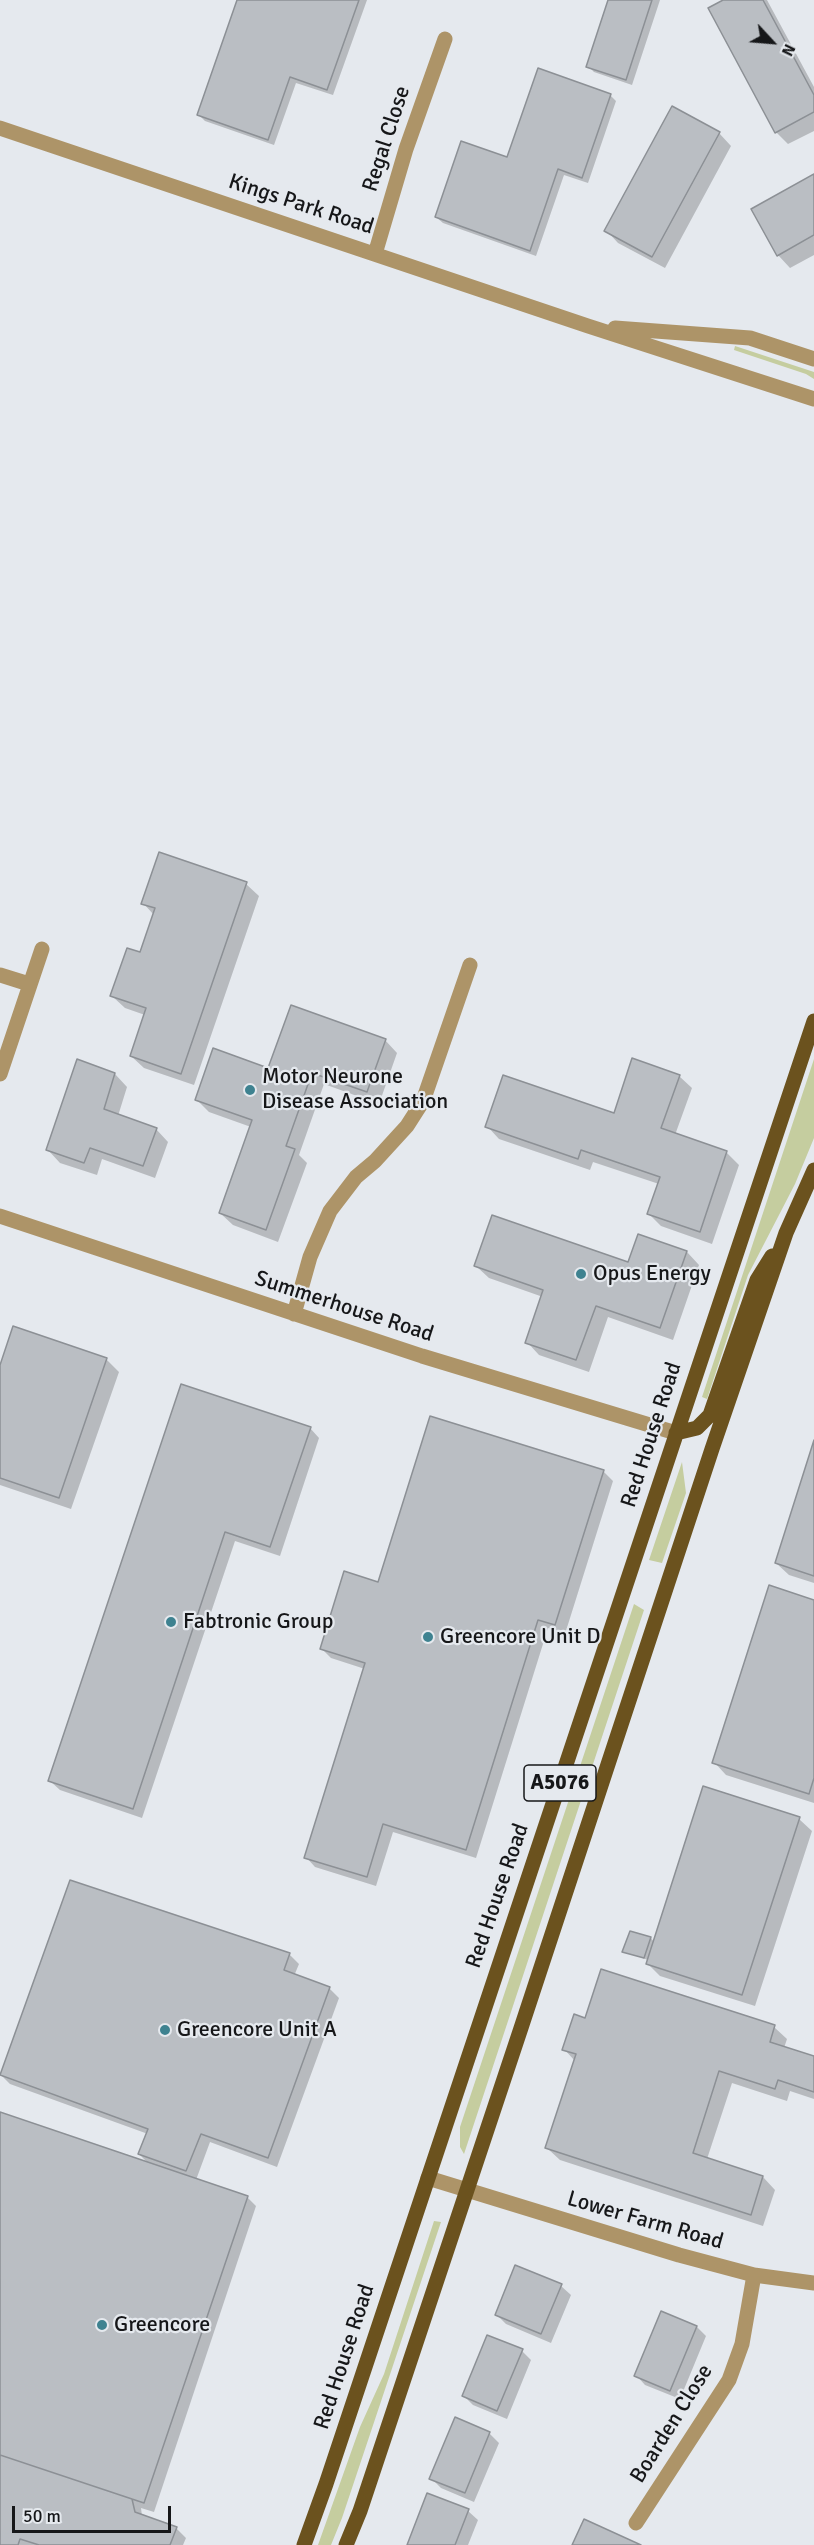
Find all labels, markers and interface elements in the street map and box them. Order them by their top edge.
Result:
north arrow [742,12,802,72]
text: N [777,40,800,59]
street label: Regal Close [358,83,416,195]
street label: Kings Park Road [225,169,377,241]
place label: Motor Neurone Disease Association [262,1064,448,1116]
marker: Motor Neurone Disease Association [243,1083,257,1097]
place label: Opus Energy [593,1261,711,1287]
street label: Summerhouse Road [251,1266,437,1348]
marker: Opus Energy [574,1267,588,1281]
street label: Red House Road [616,1359,688,1511]
place label: Fabtronic Group [183,1609,333,1635]
marker: Fabtronic Group [164,1615,178,1629]
place label: Greencore Unit D [440,1624,600,1650]
marker: Greencore Unit D [421,1630,435,1644]
road number: A5076 [524,1765,596,1801]
street label: Red House Road [461,1820,535,1972]
place label: Greencore Unit A [177,2017,337,2043]
marker: Greencore Unit A [158,2023,172,2037]
street label: Lower Farm Road [564,2186,726,2256]
street label: Red House Road [309,2281,381,2433]
place label: Greencore [114,2312,210,2338]
marker: Greencore [95,2318,109,2332]
street label: Boarden Close [625,2360,719,2488]
scale bar [15,2494,174,2532]
text: 50 m [23,2505,61,2527]

